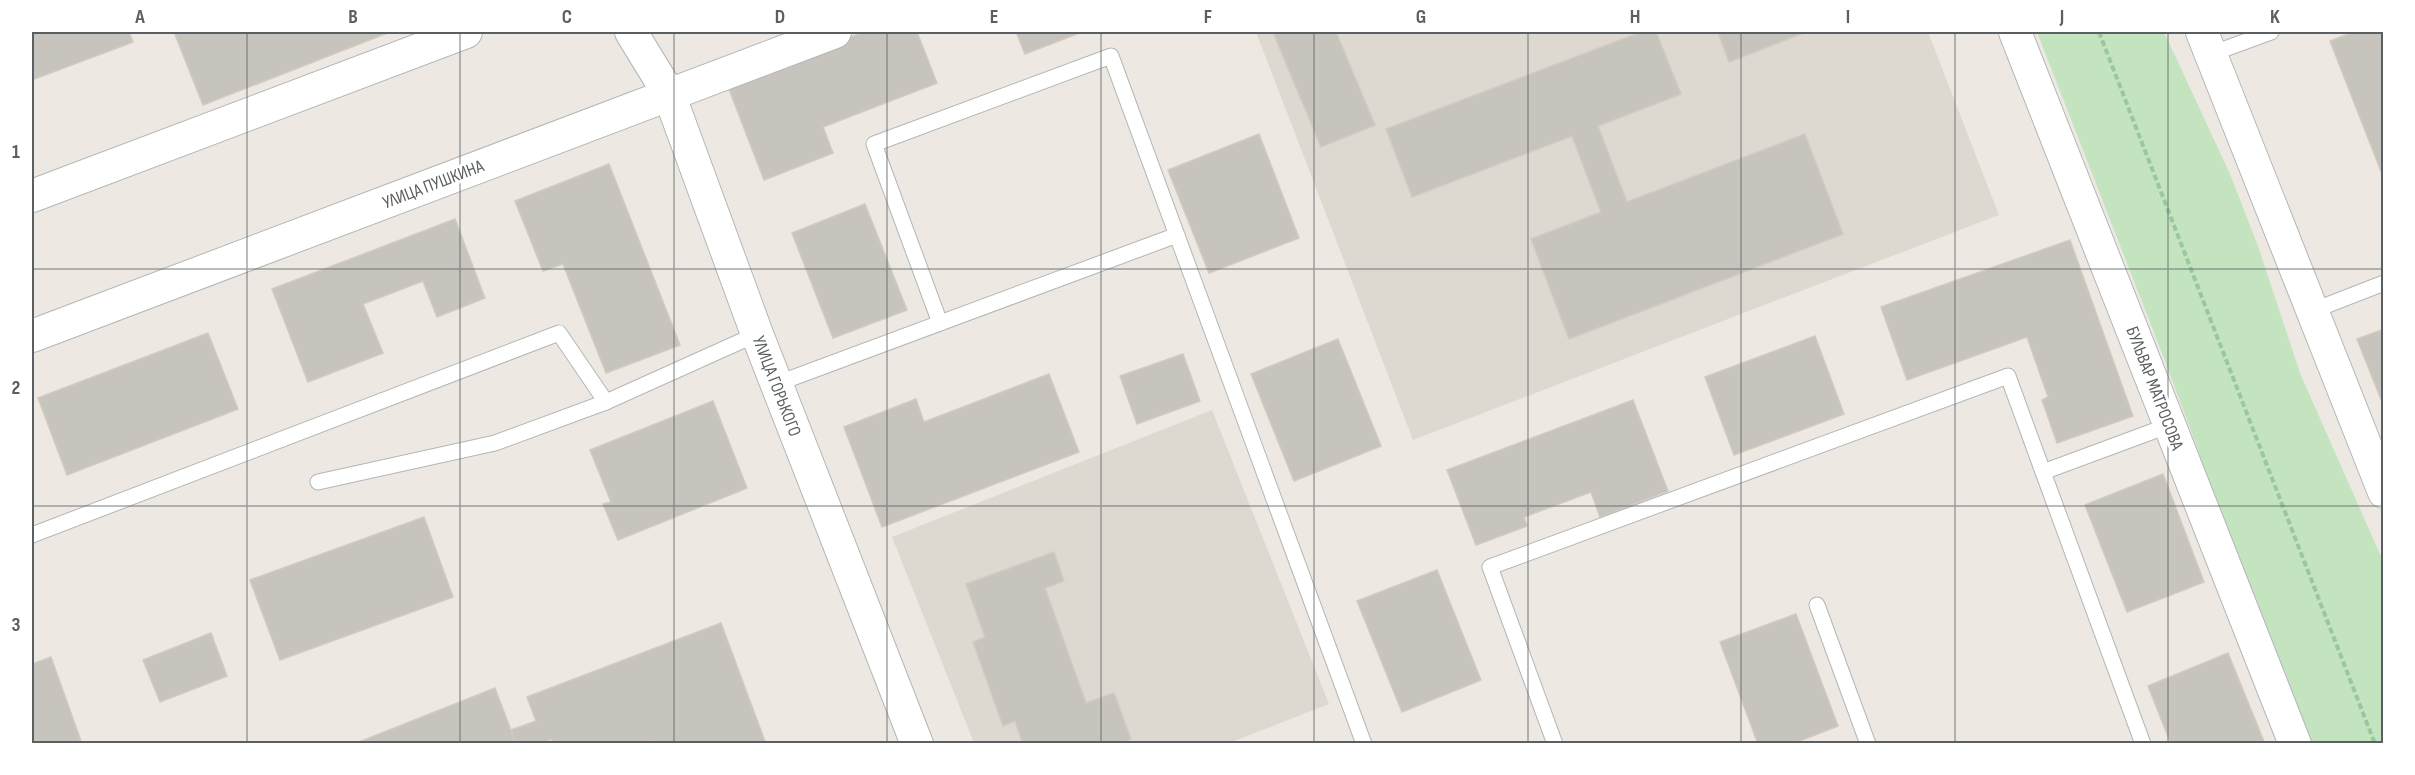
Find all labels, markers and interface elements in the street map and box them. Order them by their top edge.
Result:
text: A [134,5,145,29]
text: B [348,5,358,29]
text: C [562,5,572,29]
text: D [775,5,785,29]
text: E [990,5,998,29]
text: F [1204,5,1212,29]
text: G [1416,5,1426,29]
text: H [1630,5,1640,29]
text: I [1846,5,1850,29]
text: J [2059,5,2064,29]
text: K [2270,5,2280,29]
text: 1 [12,140,20,164]
street label: УЛИЦА ПУШКИНА [380,155,487,213]
street label: БУЛЬВАР МАТРОСОВА [2121,323,2188,453]
street label: УЛИЦА ГОРЬКОГО [748,333,805,439]
text: 2 [12,376,20,400]
text: 3 [12,613,21,637]

